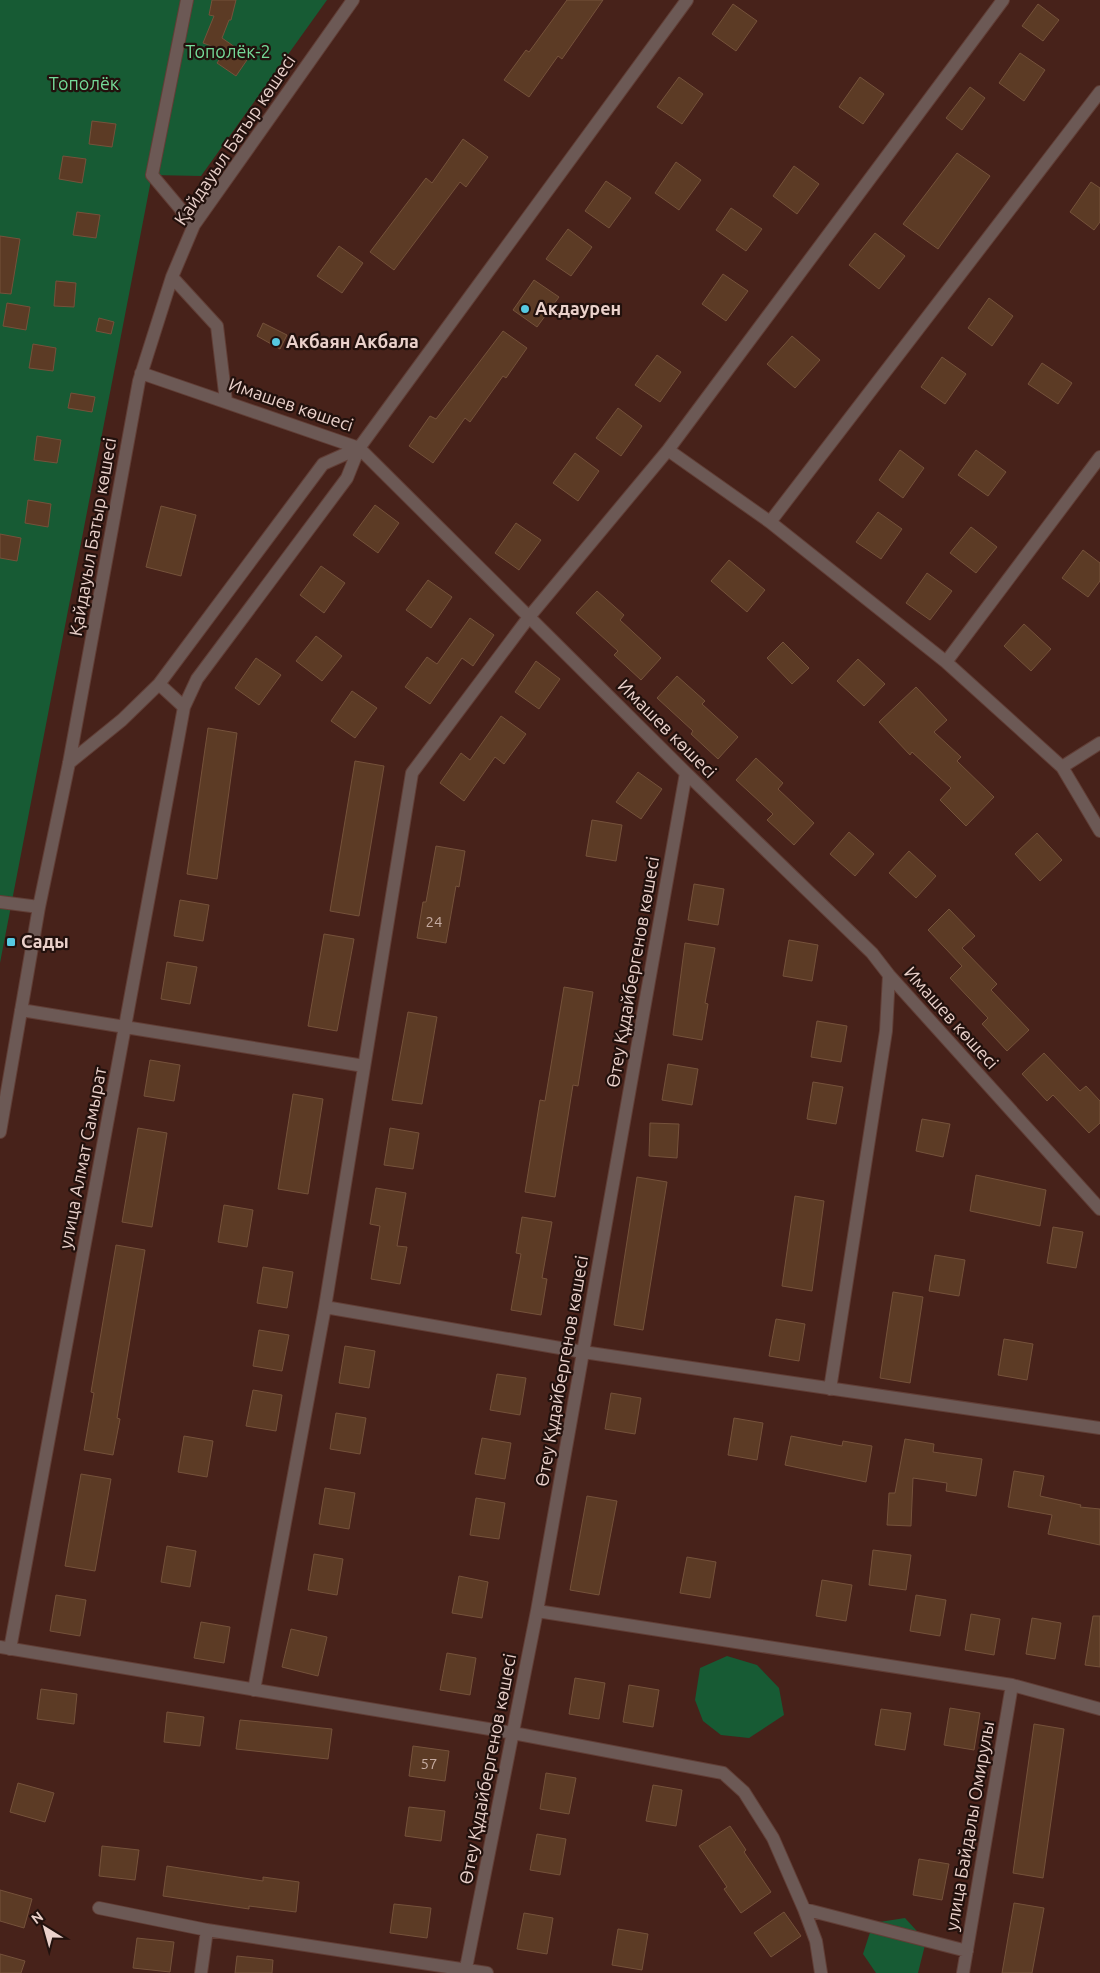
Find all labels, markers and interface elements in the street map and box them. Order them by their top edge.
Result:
park label: Тополёк-2 [185,41,271,61]
street label: Қайдауыл Батыр көшесі [170,51,299,228]
park label: Тополёк [49,73,119,93]
place label: Акдаурен [535,298,621,318]
marker: Акдаурен [519,303,531,315]
place label: Акбаян Акбала [286,331,419,351]
marker: Акбаян Акбала [270,336,282,348]
street label: Имашев көшесі [226,373,356,435]
street label: Қайдауыл Батыр көшесі [65,436,119,638]
street label: Имашев көшесі [614,675,721,782]
street label: Өтеу Құдайбергенов көшесі [602,855,662,1089]
house number: 24 [426,913,442,930]
place label: Сады [21,931,69,951]
marker: Сады [5,936,17,948]
street label: Имашев көшесі [901,962,1003,1073]
street label: улица Алмат Самырат [55,1065,109,1251]
street label: Өтеу Құдайбергенов көшесі [531,1254,591,1488]
street label: Өтеу Құдайбергенов көшесі [455,1652,519,1886]
street label: улица Байдалы Омирулы [941,1719,997,1932]
house number: 57 [421,1755,437,1772]
north arrow [20,1903,70,1953]
text: N [28,1908,46,1927]

